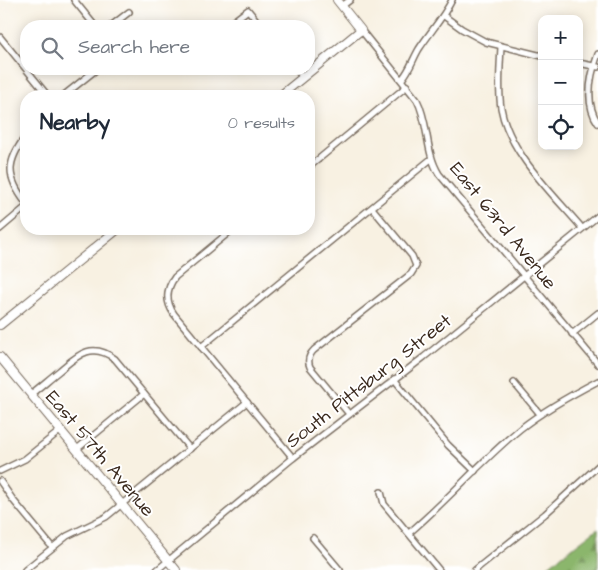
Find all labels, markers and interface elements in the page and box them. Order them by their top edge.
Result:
map controls [538,15,583,150]
button: + [538,15,583,60]
search box [20,20,315,75]
icon: search [38,34,66,62]
text: Search here [78,34,190,61]
button: − [538,60,583,105]
button: locate [538,105,583,150]
text: Nearby [40,108,110,137]
text: 0 results [228,112,295,134]
street label: East 63rd Avenue [443,156,563,295]
street label: South Pittsburg Street [280,308,458,455]
street label: East 57th Avenue [39,385,161,523]

